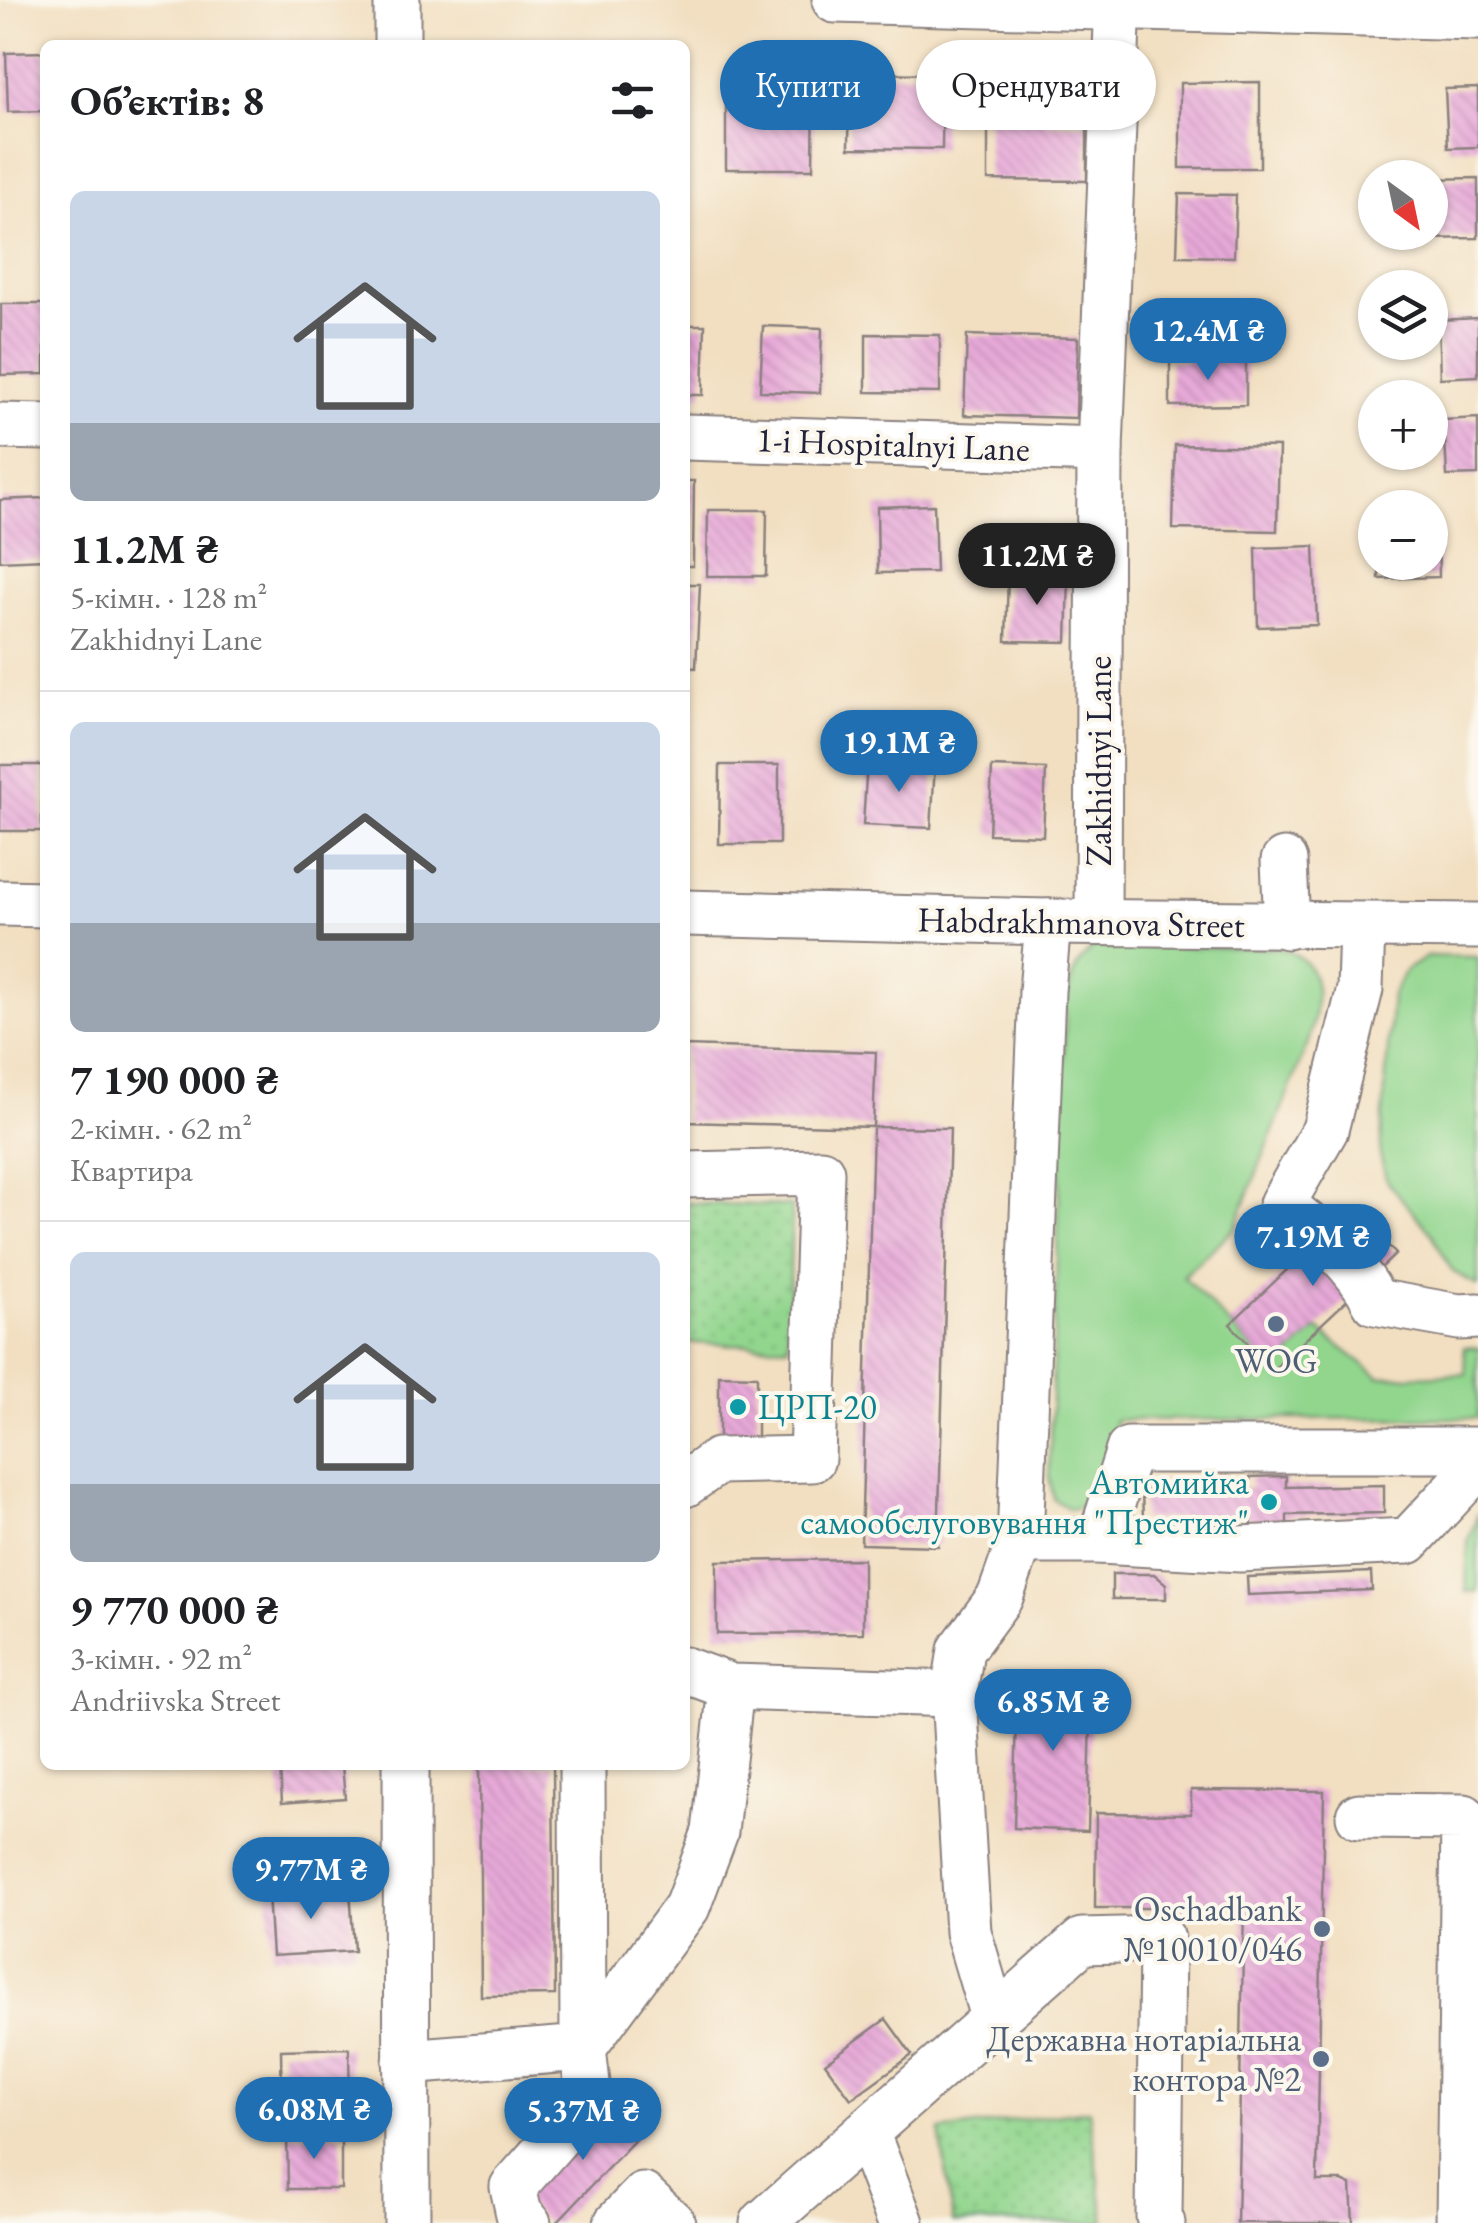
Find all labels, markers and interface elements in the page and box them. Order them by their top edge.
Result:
chip: Купити [720,40,896,130]
chip: Орендувати [916,40,1156,130]
text: Об’єктів: 8 [70,73,264,128]
icon: filters [605,73,660,128]
north arrow [1358,160,1448,250]
map controls [1358,160,1448,580]
icon: home [275,256,455,436]
button: layers [1358,270,1448,360]
pin: 12.4M ₴ [1116,298,1300,383]
text: 12.4M ₴ [1151,309,1265,351]
button: + [1358,380,1448,470]
street label: 1-i Hospitalnyi Lane [756,416,1031,471]
button: − [1358,490,1448,580]
text: 11.2M ₴ [70,521,219,576]
pin: 11.2M ₴ [945,523,1129,608]
text: 11.2M ₴ [980,534,1094,576]
text: 5-кімн. · 128 m² [70,576,267,618]
text: Zakhidnyi Lane [70,618,262,660]
street label: Zakhidnyi Lane [1076,656,1121,866]
pin: 19.1M ₴ [807,710,991,795]
text: 19.1M ₴ [842,721,956,763]
icon: home [275,787,455,967]
street label: Habdrakhmanova Street [917,896,1245,947]
text: 7 190 000 ₴ [70,1052,279,1107]
text: 2-кімн. · 62 m² [70,1107,252,1149]
text: Квартира [70,1149,193,1191]
pin: 7.19M ₴ [1221,1204,1405,1289]
text: 7.19M ₴ [1256,1215,1370,1257]
marker: WOG [1265,1313,1287,1335]
icon: home [275,1317,455,1497]
place label: WOG [1234,1338,1318,1383]
place label: ЦРП-20 [758,1384,877,1429]
marker: ЦРП-20 [727,1396,749,1418]
place label: Автомийка самообслуговування "Престиж" [800,1459,1249,1545]
marker: Автомийка самообслуговування "Престиж" [1258,1491,1280,1513]
text: 9 770 000 ₴ [70,1582,279,1637]
text: 3-кімн. · 92 m² [70,1637,252,1679]
pin: 6.85M ₴ [961,1669,1145,1754]
text: Andriivska Street [70,1679,280,1721]
text: 6.85M ₴ [996,1680,1110,1722]
pin: 9.77M ₴ [219,1837,403,1922]
text: 9.77M ₴ [254,1848,368,1890]
place label: Oschadbank №10010/046 [1123,1886,1303,1971]
marker: Oschadbank №10010/046 [1311,1918,1333,1940]
place label: Державна нотаріальна контора №2 [986,2016,1301,2102]
marker: Державна нотаріальна контора №2 [1310,2048,1332,2070]
pin: 6.08M ₴ [222,2077,406,2162]
pin: 5.37M ₴ [491,2078,675,2163]
text: 6.08M ₴ [257,2088,371,2130]
text: 5.37M ₴ [526,2089,640,2131]

